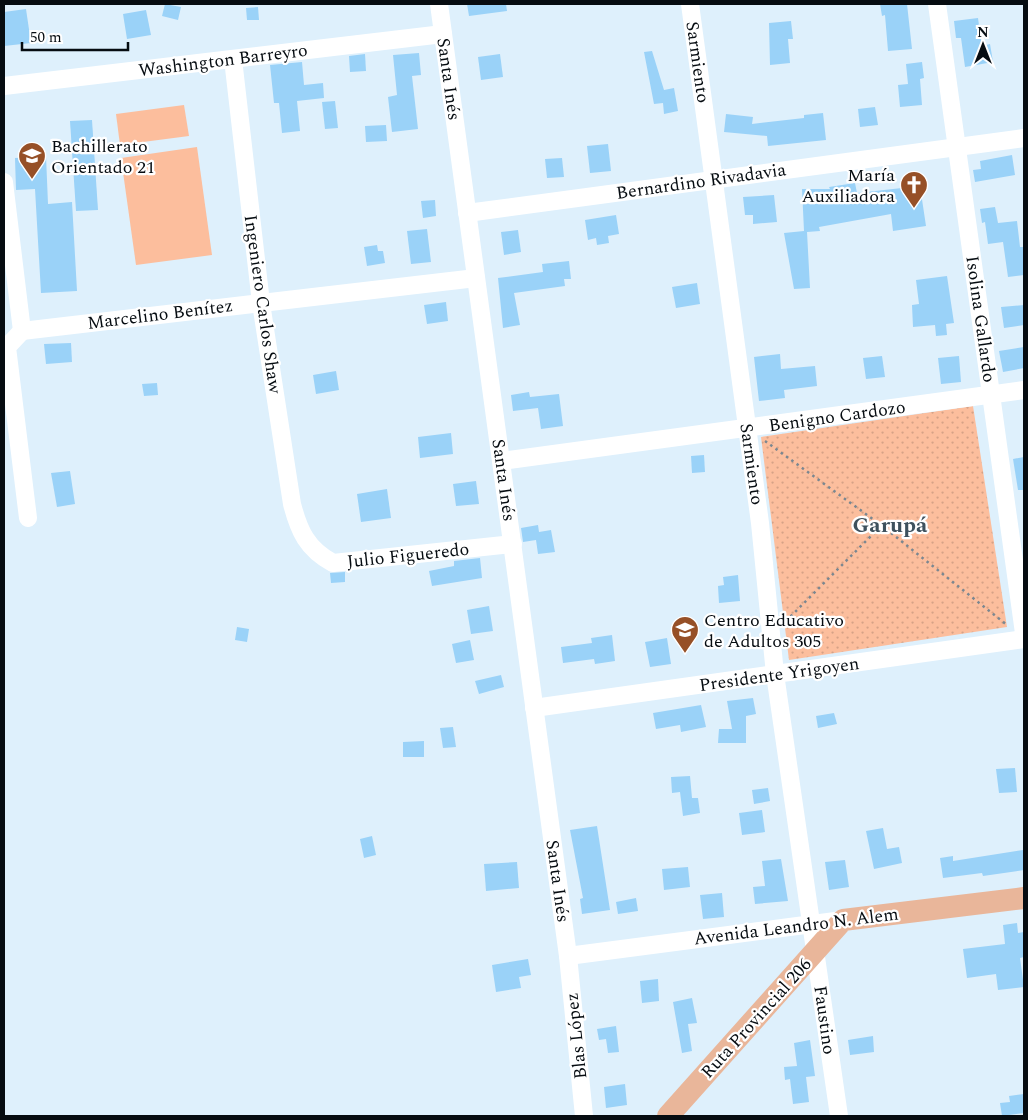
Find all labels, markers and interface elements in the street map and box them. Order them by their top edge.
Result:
scale bar [22,20,129,52]
street label: Sarmiento [678,20,717,105]
north arrow [958,20,1008,70]
text: N [977,22,989,43]
text: 50 m [30,26,62,49]
street label: Santa Inés [429,36,468,122]
street label: Washington Barreyro [137,37,309,84]
place label: Bachillerato Orientado 21 [51,133,155,181]
school or university icon: Bachillerato Orientado 21 [17,141,47,180]
street label: Bernardino Rivadavia [614,156,788,207]
place label: María Auxiliadora [802,162,895,210]
church icon: María Auxiliadora [899,170,929,209]
street label: Ingeniero Carlos Shaw [237,213,288,396]
street label: Isolina Gallardo [958,254,1003,384]
street label: Marcelino Benítez [86,292,235,337]
street label: Benigno Cardozo [767,394,907,439]
street label: Sarmiento [732,422,771,507]
street label: Santa Inés [484,437,523,523]
district label: Garupá [853,509,928,542]
street label: Julio Figueredo [346,536,471,575]
place label: Centro Educativo de Adultos 305 [704,607,844,655]
school or university icon: Centro Educativo de Adultos 305 [670,615,700,654]
street label: Presidente Yrigoyen [697,650,861,699]
street label: Santa Inés [538,838,577,924]
street label: Avenida Leandro N. Alem [692,901,900,952]
street label: Ruta Provincial 206 [695,952,818,1085]
street label: Faustino [806,984,843,1056]
street label: Blas López [559,991,594,1081]

